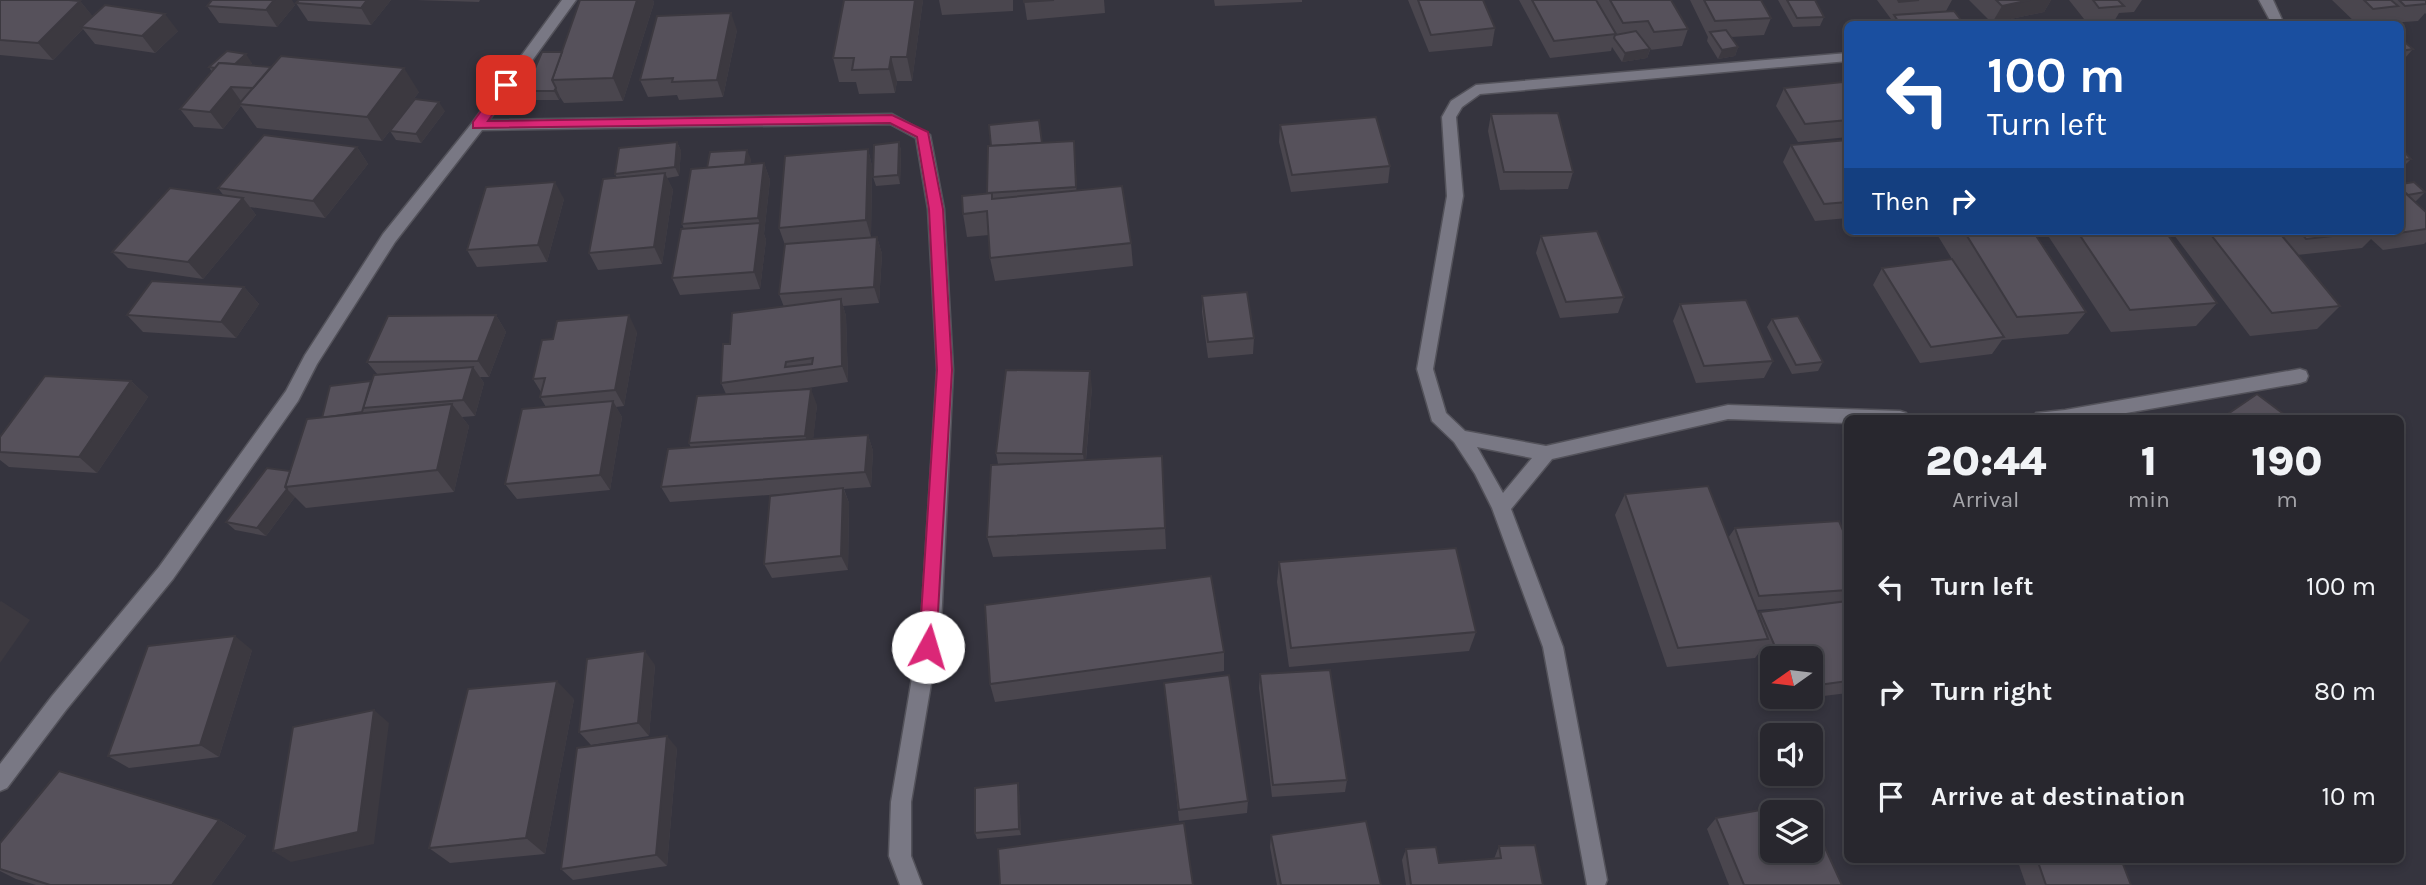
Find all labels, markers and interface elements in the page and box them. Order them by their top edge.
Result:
text: 100 m [1987,47,2125,104]
icon: left [1872,49,1963,140]
pin [476,55,536,115]
icon: arrive [487,66,525,104]
text: Turn left [1987,106,2107,143]
icon: right [1944,182,1982,220]
text: Then [1872,186,1930,217]
text: 20:44 [1925,436,2046,486]
text: 1 [2141,436,2157,486]
text: 190 [2251,436,2323,486]
text: Arrival [1952,486,2020,513]
text: min [2128,486,2170,513]
text: m [2276,486,2298,513]
icon: left [1872,568,1910,606]
text: Turn left [1931,571,2033,602]
text: 100 m [2306,571,2376,602]
position arrow [891,610,965,684]
north arrow [1760,646,1824,709]
map controls [1760,646,1823,863]
icon: right [1872,673,1910,711]
text: Turn right [1931,676,2052,707]
text: 80 m [2314,676,2376,707]
button: sound [1760,723,1823,786]
icon: arrive [1872,778,1910,816]
text: Arrive at destination [1931,781,2185,812]
text: 10 m [2321,781,2376,812]
button: layers [1760,800,1823,863]

